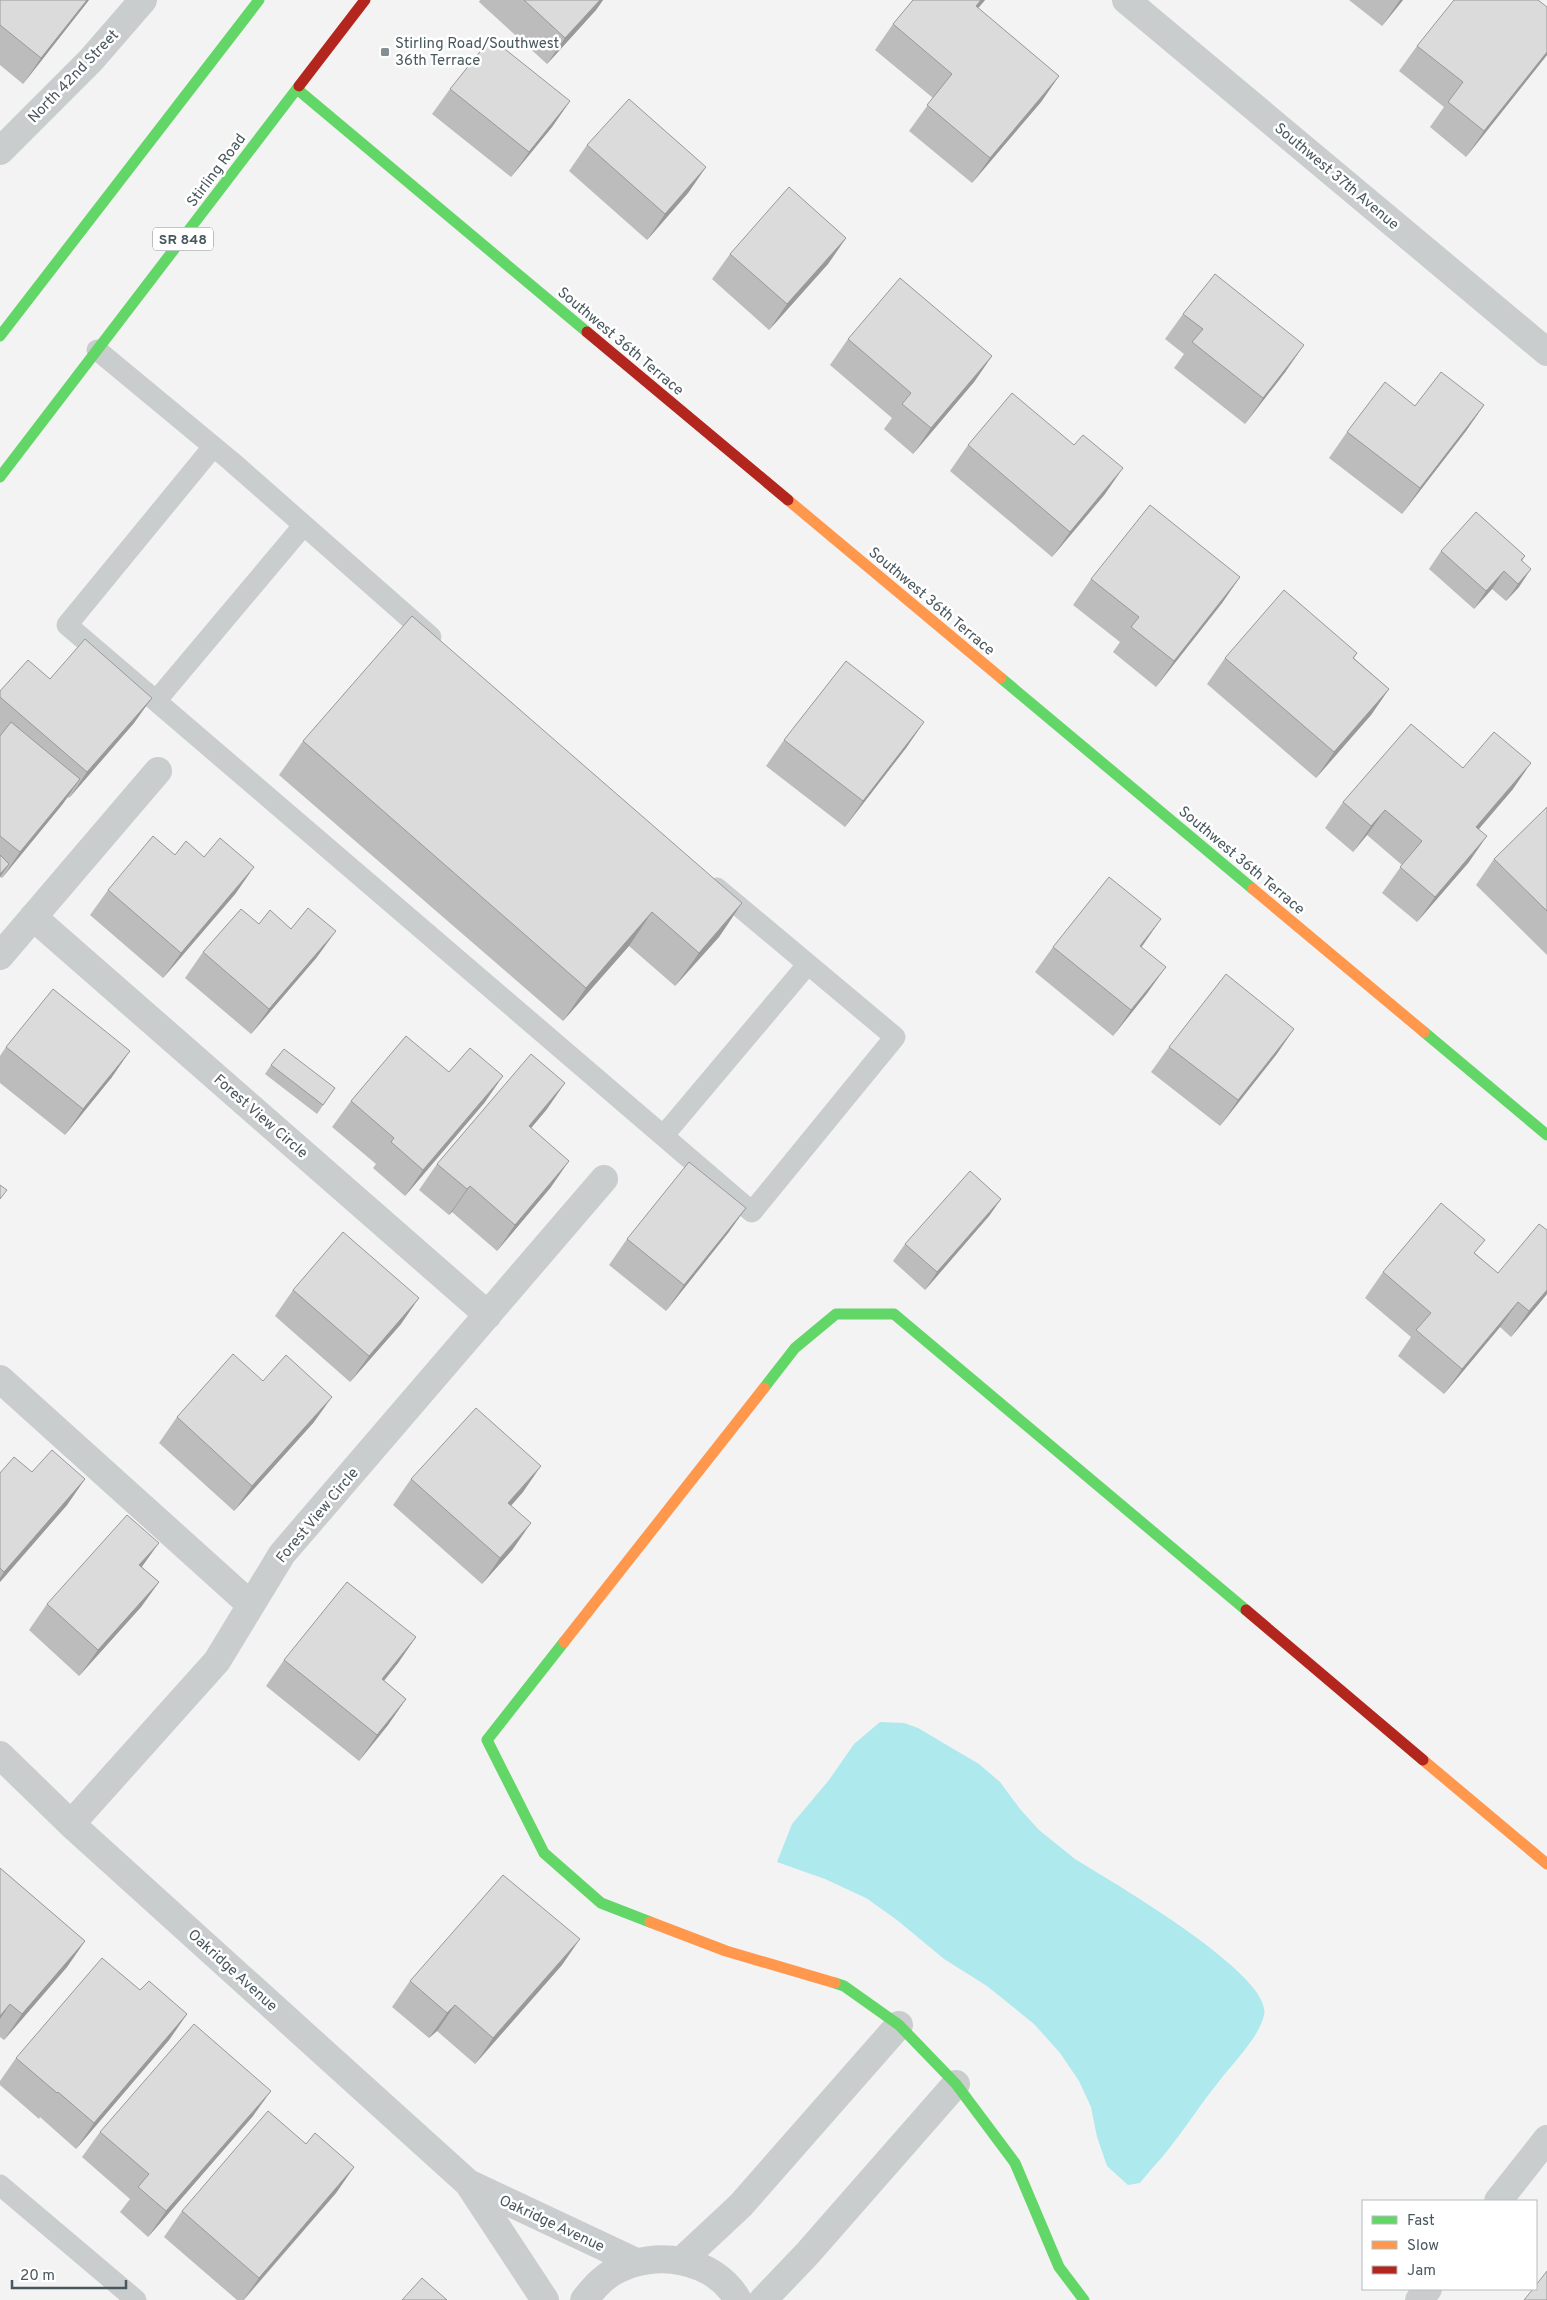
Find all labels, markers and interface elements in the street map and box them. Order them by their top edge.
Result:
street label: North 42nd Street [25,26,124,128]
place label: Stirling Road/Southwest 36th Terrace [395,35,559,71]
marker: Stirling Road/Southwest 36th Terrace [379,46,391,58]
street label: Southwest 37th Avenue [1270,119,1402,235]
street label: Stirling Road [183,130,251,211]
road number: SR 848 [153,228,213,250]
street label: Southwest 36th Terrace [553,284,687,401]
street label: Southwest 36th Terrace [864,544,998,661]
street label: Southwest 36th Terrace [1174,803,1308,920]
street label: Forest View Circle [209,1071,311,1163]
street label: Forest View Circle [273,1464,364,1568]
street label: Oakridge Avenue [183,1926,281,2016]
street label: Oakridge Avenue [496,2192,607,2257]
legend [1362,2200,1537,2290]
text: Fast [1407,2212,1435,2231]
text: Slow [1407,2237,1439,2256]
scale bar [12,2258,126,2290]
text: Jam [1407,2262,1436,2281]
text: 20 m [20,2267,55,2286]

